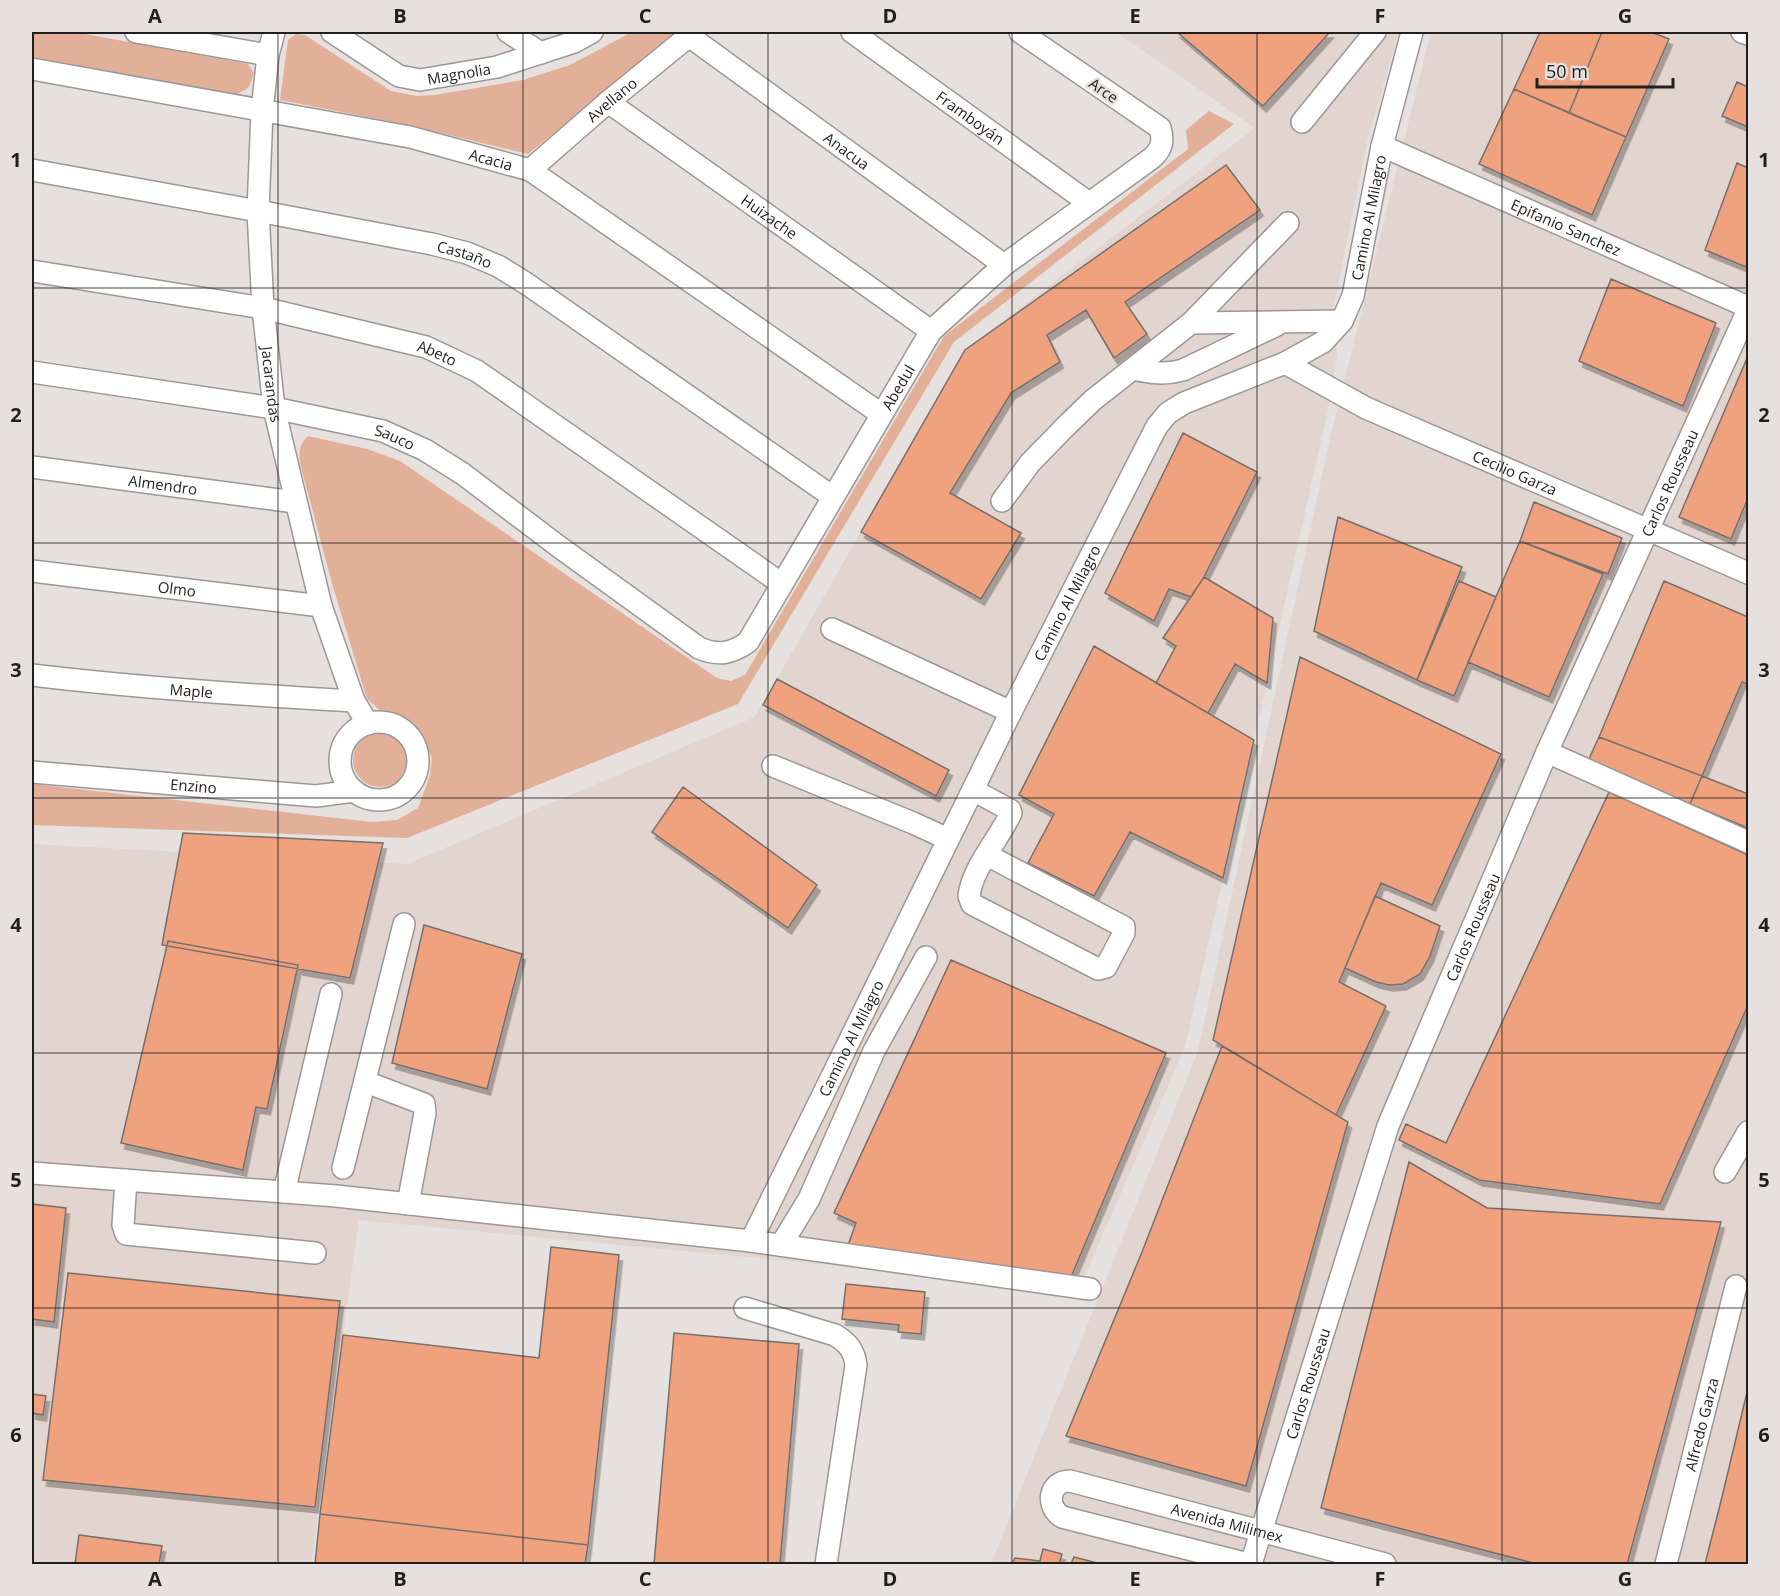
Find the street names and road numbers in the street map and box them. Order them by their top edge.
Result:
street label: Magnolia [426,58,492,89]
street label: Avellano [582,73,641,126]
street label: Arce [1085,73,1123,107]
street label: Framboyán [932,86,1008,149]
street label: Anacua [820,127,874,174]
street label: Acacia [467,144,515,175]
street label: Camino Al Milagro [1346,153,1390,282]
street label: Huizache [738,190,802,243]
street label: Epifanio Sanchez [1508,194,1624,260]
street label: Castaño [435,236,495,272]
street label: Abeto [416,335,460,370]
street label: Jacarandas [257,343,287,424]
street label: Abedul [877,361,919,414]
street label: Sauco [373,420,418,454]
street label: Carlos Rousseau [1636,426,1702,540]
street label: Cecilio Garza [1470,445,1560,499]
street label: Almendro [127,470,198,499]
street label: Camino Al Milagro [1029,541,1105,664]
street label: Olmo [157,576,197,601]
street label: Maple [169,679,214,702]
street label: Enzino [169,774,217,798]
street label: Carlos Rousseau [1441,870,1504,984]
street label: Camino Al Milagro [814,977,888,1100]
street label: Carlos Rousseau [1281,1325,1334,1442]
street label: Alfredo Garza [1680,1375,1723,1473]
street label: Avenida Milimex [1169,1498,1285,1547]

